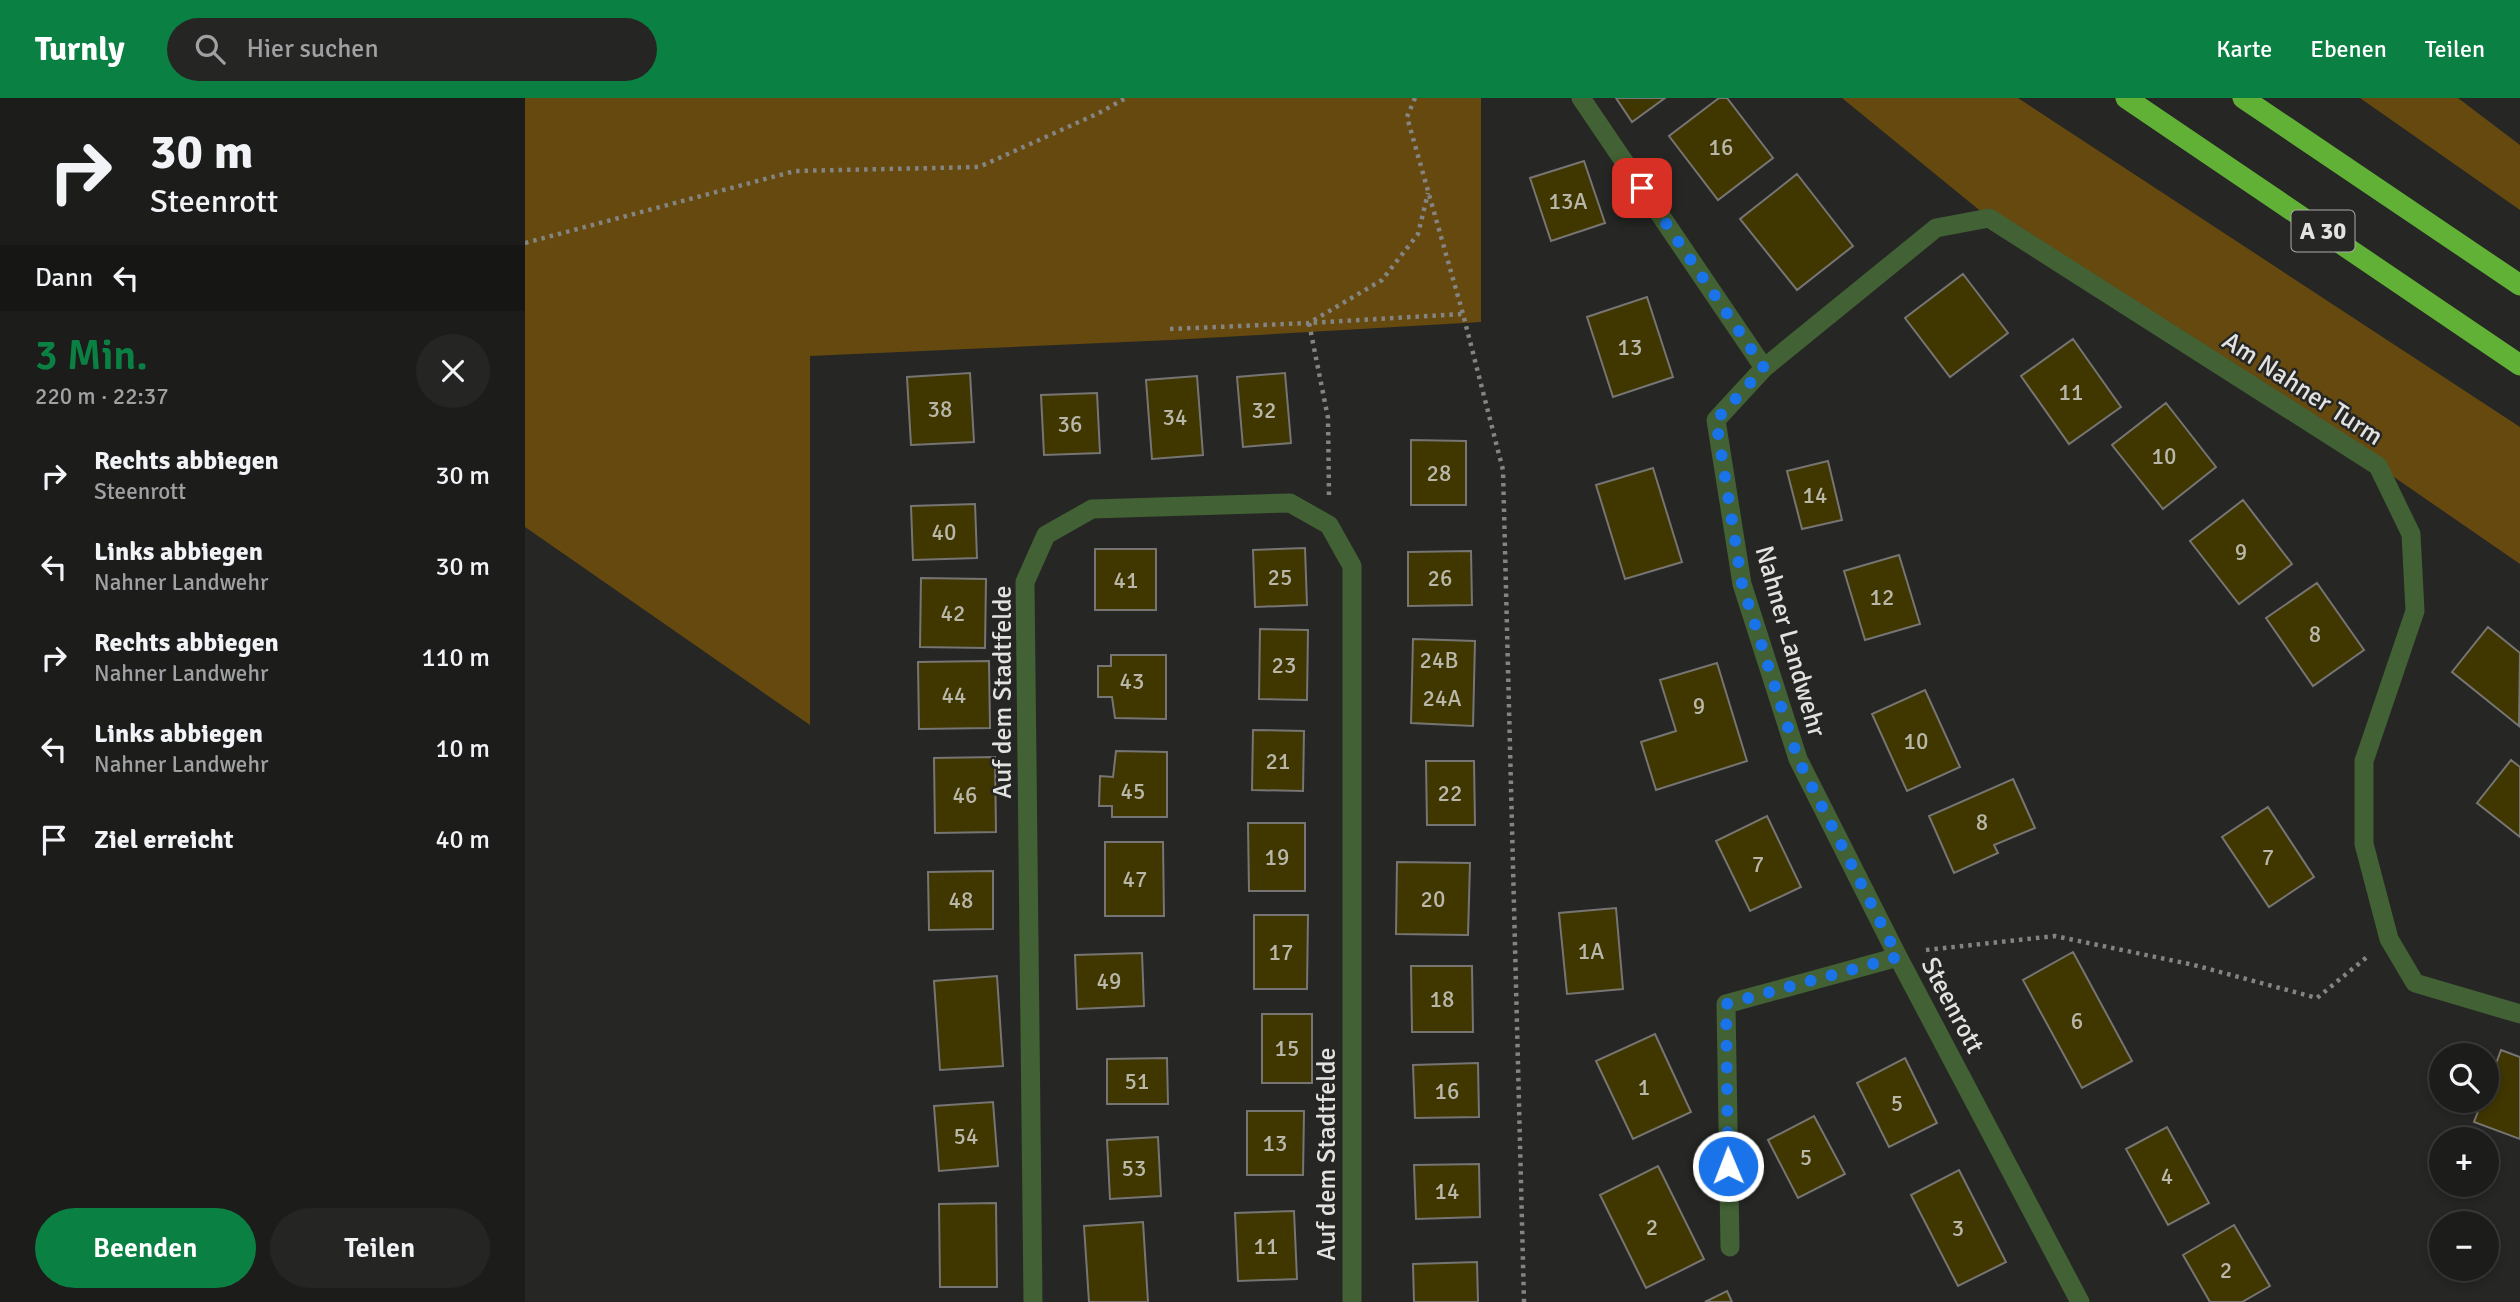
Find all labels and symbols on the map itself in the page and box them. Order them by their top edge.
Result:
house number: 16 [1709,133,1733,162]
pin [1612,158,1672,218]
house number: 13A [1549,187,1587,216]
road number: A 30 [2291,211,2354,252]
street label: Am Nahner Turm [2216,325,2389,453]
house number: 13 [1618,333,1642,362]
house number: 11 [2059,378,2083,407]
house number: 38 [928,395,952,424]
house number: 32 [1252,396,1276,425]
house number: 34 [1163,403,1187,432]
house number: 36 [1058,410,1082,439]
house number: 10 [2152,442,2176,471]
house number: 28 [1427,459,1451,488]
house number: 14 [1803,481,1827,510]
house number: 40 [932,518,956,547]
house number: 9 [2235,538,2247,567]
street label: Nahner Landwehr [1747,542,1833,741]
house number: 25 [1268,563,1292,592]
house number: 26 [1428,564,1452,593]
house number: 41 [1114,566,1138,595]
house number: 12 [1870,583,1894,612]
street label: Auf dem Stadtfelde [987,585,1019,799]
house number: 42 [941,599,965,628]
house number: 8 [2309,620,2321,649]
house number: 24B [1420,646,1458,675]
house number: 23 [1272,651,1296,680]
house number: 43 [1120,667,1144,696]
house number: 44 [942,681,966,710]
house number: 24A [1423,684,1461,713]
house number: 9 [1693,692,1705,721]
house number: 10 [1904,727,1928,756]
house number: 21 [1266,747,1290,776]
house number: 45 [1121,777,1145,806]
house number: 22 [1438,779,1462,808]
house number: 46 [953,781,977,810]
house number: 8 [1976,808,1988,837]
house number: 19 [1265,843,1289,872]
house number: 7 [2262,843,2274,872]
house number: 7 [1752,850,1764,879]
house number: 47 [1123,865,1147,894]
house number: 20 [1421,885,1445,914]
house number: 48 [949,886,973,915]
house number: 1A [1578,937,1604,966]
house number: 17 [1269,938,1293,967]
street label: Steenrott [1914,952,1991,1059]
house number: 49 [1097,967,1121,996]
house number: 18 [1430,985,1454,1014]
house number: 6 [2071,1007,2083,1036]
house number: 15 [1275,1034,1299,1063]
street label: Auf dem Stadtfelde [1311,1047,1343,1261]
house number: 51 [1125,1067,1149,1096]
house number: 1 [1638,1073,1650,1102]
house number: 16 [1435,1077,1459,1106]
house number: 5 [1891,1089,1903,1118]
house number: 54 [954,1122,978,1151]
house number: 13 [1263,1129,1287,1158]
position arrow [1691,1129,1765,1203]
house number: 5 [1800,1143,1812,1172]
house number: 53 [1122,1154,1146,1183]
house number: 4 [2161,1162,2173,1191]
house number: 14 [1435,1177,1459,1206]
house number: 2 [1646,1213,1658,1242]
house number: 3 [1952,1214,1964,1243]
house number: 11 [1254,1232,1278,1261]
house number: 2 [2220,1256,2232,1285]

